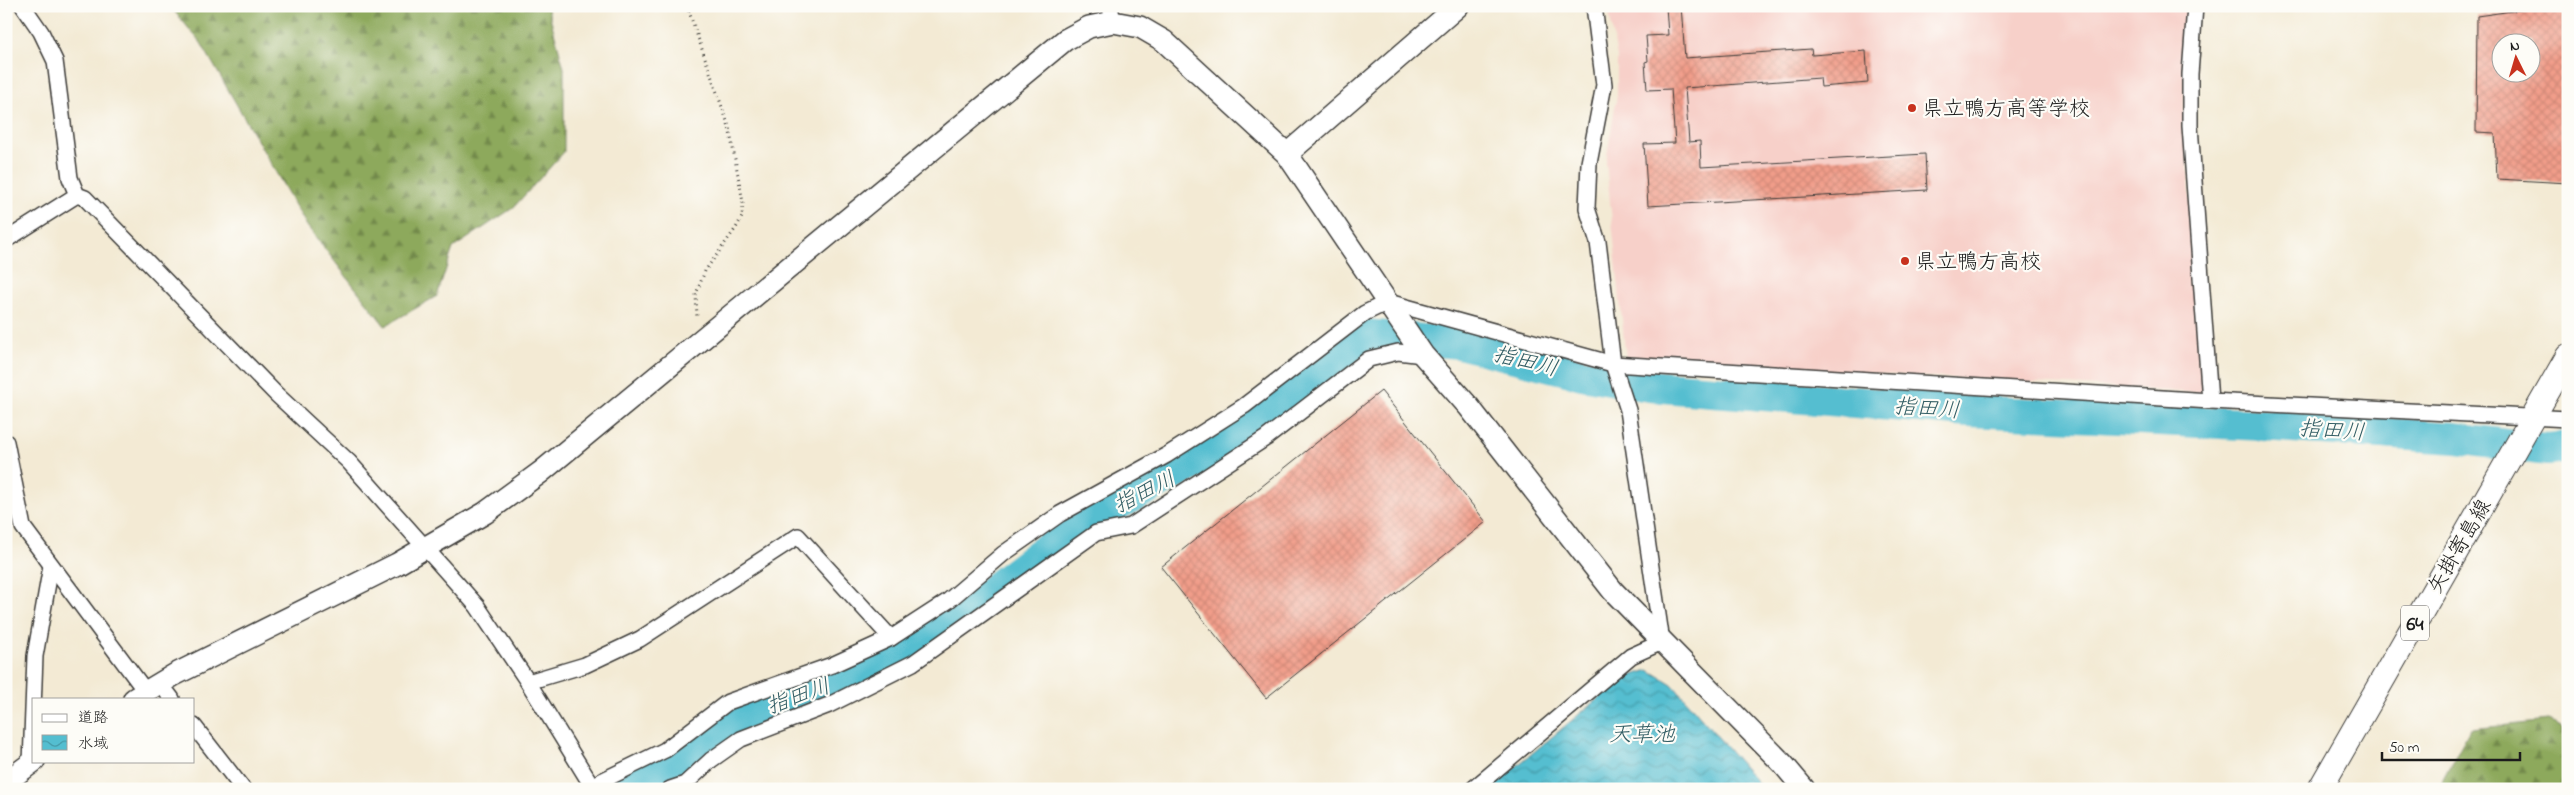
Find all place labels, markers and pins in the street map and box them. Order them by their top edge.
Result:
place label: 県立鴨方高等学校 [1922,95,2090,125]
marker: 県立鴨方高等学校 [1906,102,1918,114]
place label: 県立鴨方高校 [1915,248,2041,278]
marker: 県立鴨方高校 [1899,255,1911,267]

